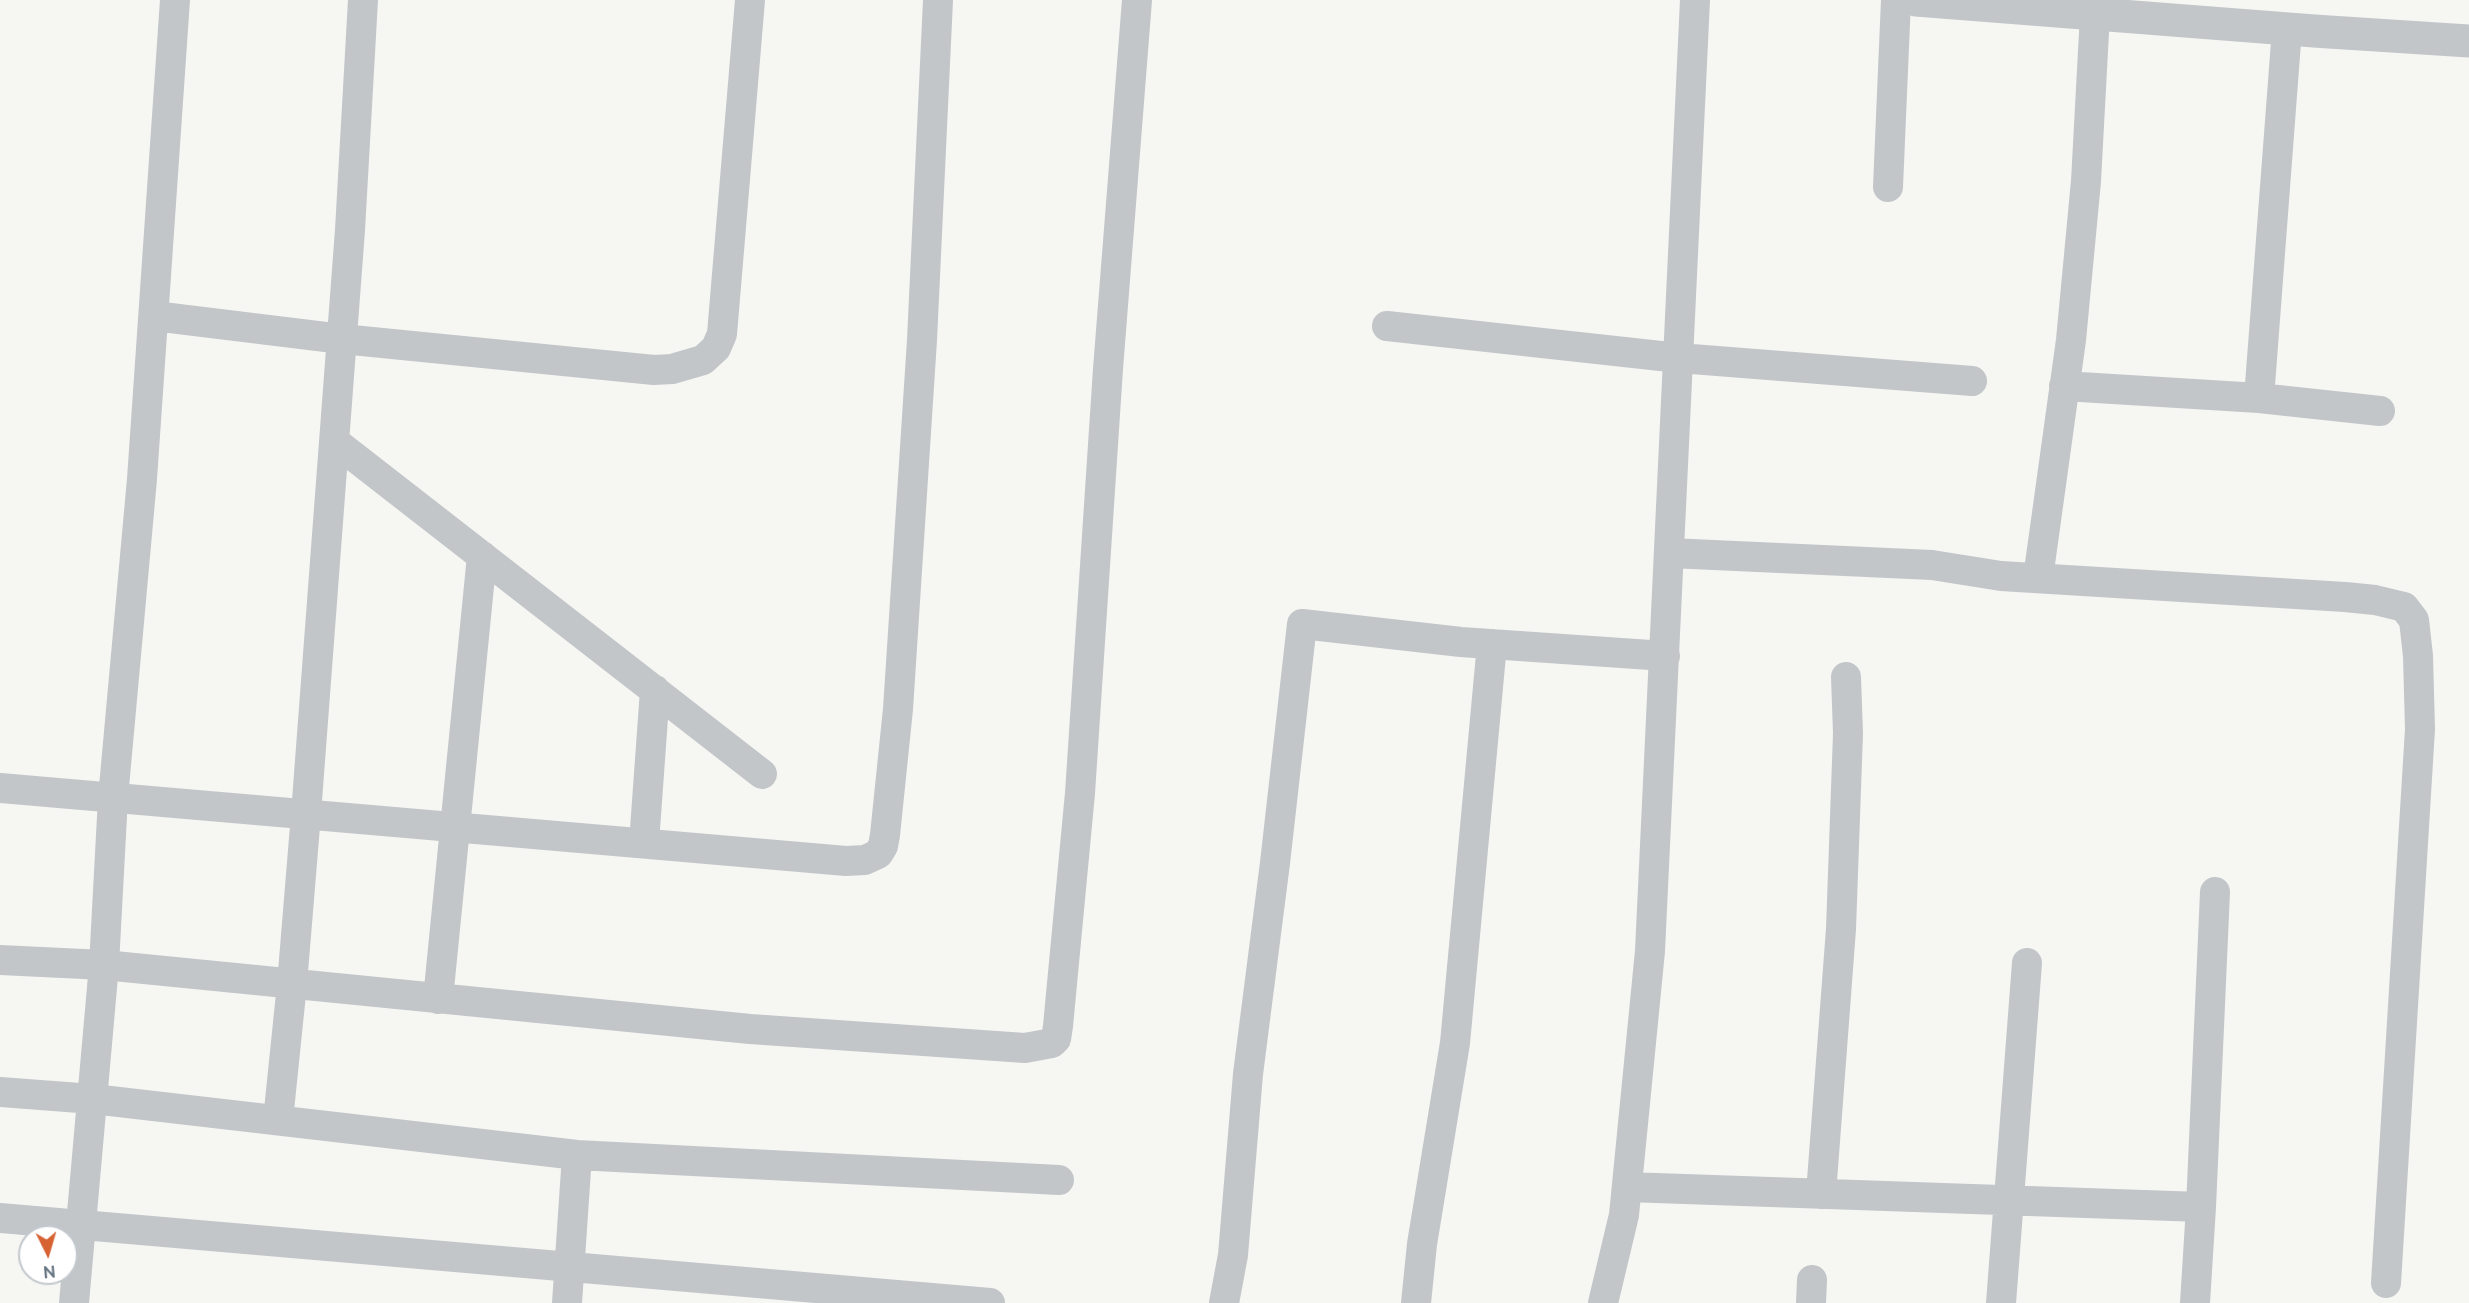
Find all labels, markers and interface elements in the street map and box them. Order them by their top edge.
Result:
north arrow [18,1225,78,1285]
text: N [43,1261,56,1281]

